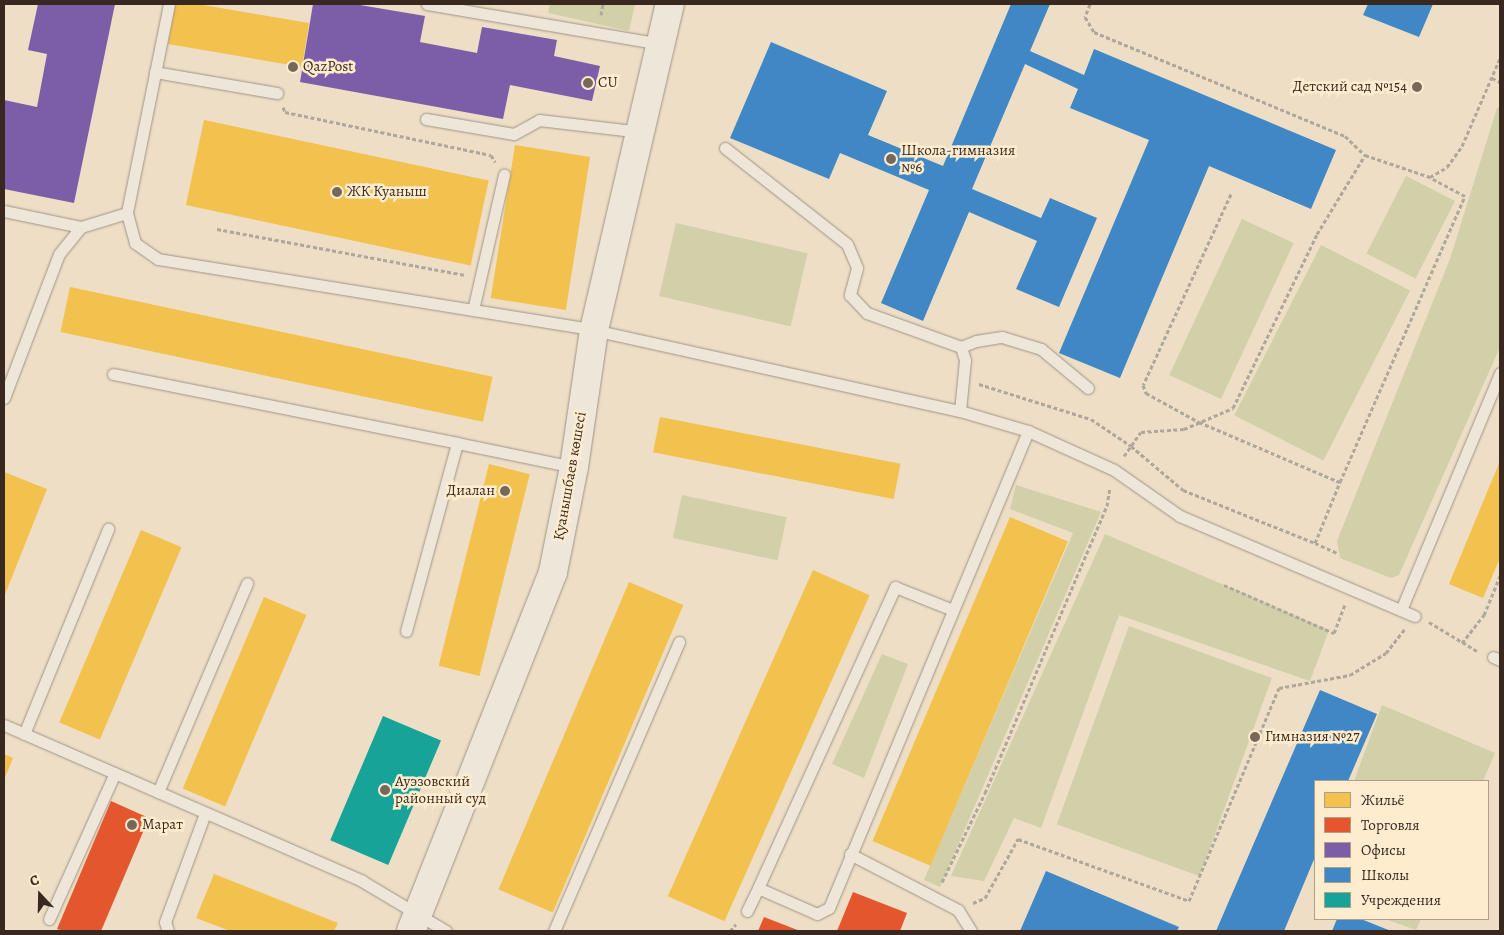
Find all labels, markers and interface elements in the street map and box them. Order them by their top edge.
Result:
place label: QazPost [303,58,353,76]
marker: QazPost [287,61,299,73]
place label: CU [598,74,618,92]
marker: CU [582,77,594,89]
place label: Детский сад №154 [1293,78,1407,96]
marker: Детский сад №154 [1411,81,1423,93]
place label: Школа-гимназия №6 [901,141,1015,176]
marker: Школа-гимназия №6 [885,153,897,165]
place label: ЖК Куаныш [347,183,427,201]
marker: ЖК Куаныш [331,186,343,198]
street label: Қуанышбаев көшесі [550,410,590,542]
place label: Диалан [447,482,495,500]
marker: Диалан [499,485,511,497]
place label: Гимназия №27 [1265,728,1359,746]
marker: Гимназия №27 [1249,731,1261,743]
place label: Ауэзовский районный суд [395,772,486,807]
legend [1314,780,1489,920]
marker: Ауэзовский районный суд [379,784,391,796]
text: Жильё [1361,790,1404,810]
text: Торговля [1361,815,1419,835]
place label: Марат [142,816,183,834]
marker: Марат [126,819,138,831]
text: Офисы [1361,840,1406,860]
text: Школы [1361,865,1409,885]
north arrow [15,870,65,920]
text: С [27,870,42,891]
text: Учреждения [1361,890,1441,910]

